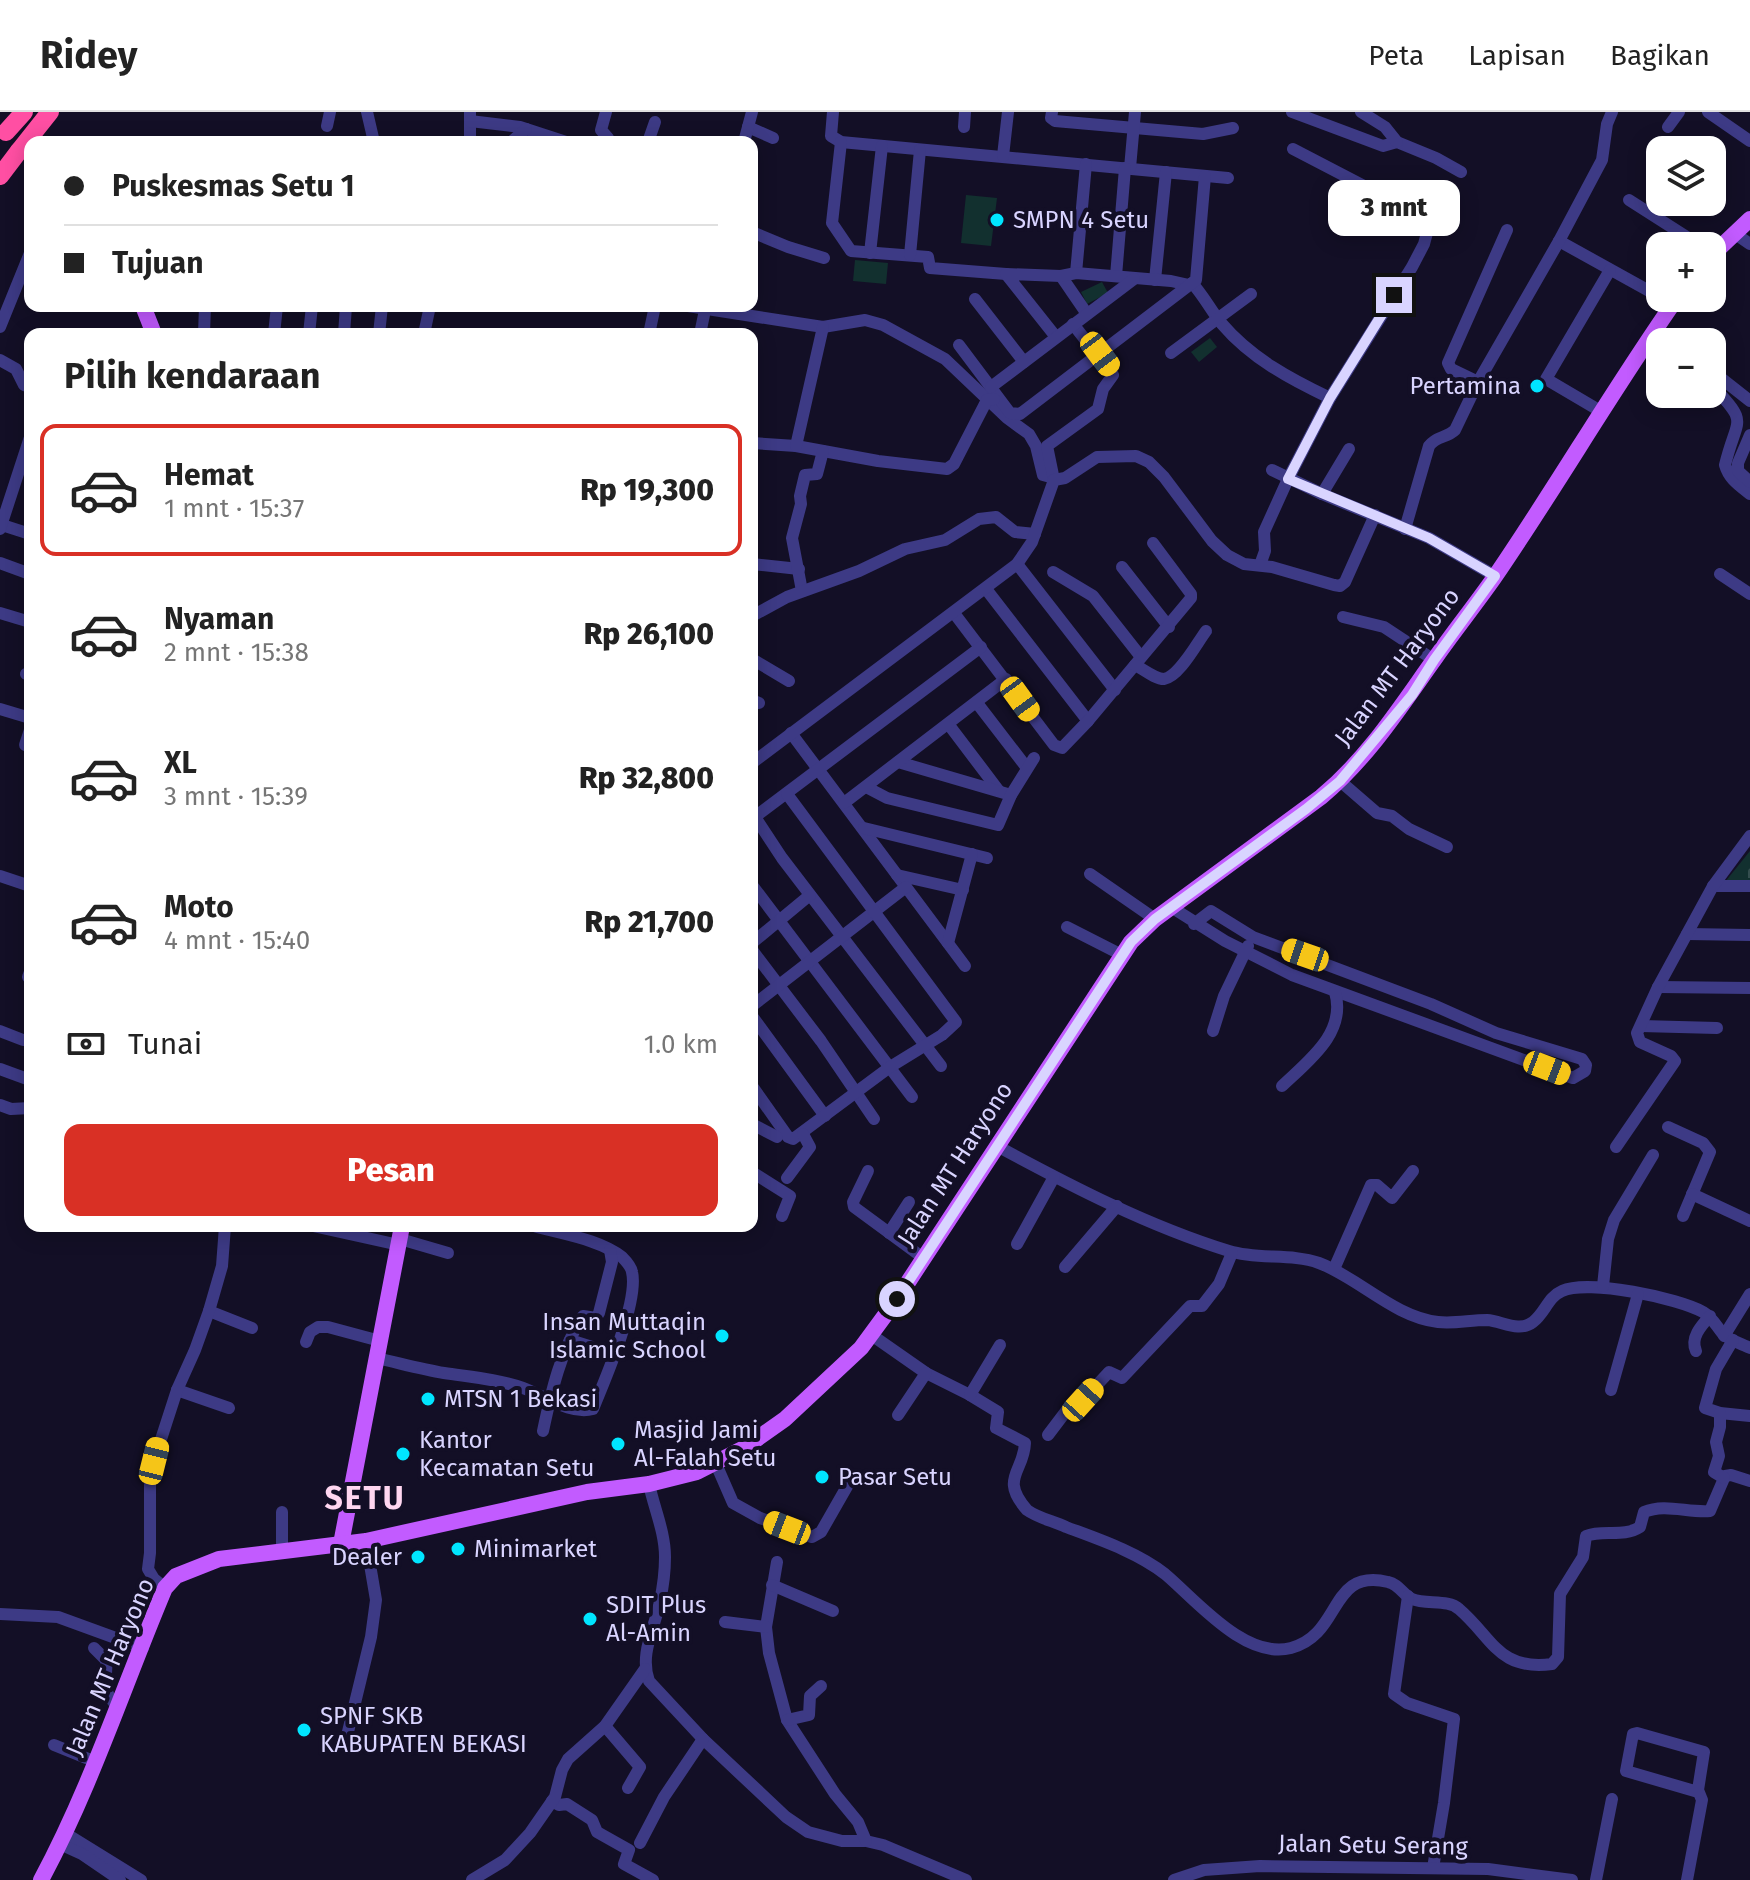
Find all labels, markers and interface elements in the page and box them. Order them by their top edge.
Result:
text: Ridey [40,32,137,78]
text: Peta [1368,39,1424,72]
text: Lapisan [1468,39,1566,72]
text: Bagikan [1610,39,1710,72]
map controls [1646,136,1726,408]
button: layers [1646,136,1726,216]
text: Puskesmas Setu 1 [112,168,355,204]
callout: 3 mnt [1328,179,1460,235]
text: 3 mnt [1361,192,1427,223]
place label: SMPN 4 Setu [1013,206,1149,234]
marker: SMPN 4 Setu [988,211,1006,229]
button: + [1646,232,1726,312]
text: Tujuan [112,245,204,281]
route end [1376,277,1412,313]
car [1076,328,1124,380]
button: − [1646,328,1726,408]
text: Pilih kendaraan [64,354,321,398]
place label: Pertamina [1409,372,1521,400]
marker: Pertamina [1528,377,1546,395]
icon: car [68,454,140,526]
text: Hemat [164,457,254,493]
text: Rp 19,300 [580,472,714,508]
text: 1 mnt · 15:37 [164,493,304,524]
street label: Jalan MT Haryono [1329,583,1465,751]
icon: car [68,598,140,670]
text: Nyaman [164,601,274,637]
text: Rp 26,100 [584,616,714,652]
text: 2 mnt · 15:38 [164,637,309,668]
car [996,673,1044,725]
icon: car [68,742,140,814]
text: XL [164,745,197,781]
text: Rp 32,800 [579,760,714,796]
text: 3 mnt · 15:39 [164,781,308,812]
icon: car [68,886,140,958]
text: Moto [164,889,234,925]
text: Rp 21,700 [585,904,714,940]
text: 4 mnt · 15:40 [164,925,310,956]
car [1278,936,1332,974]
icon: cash [64,1022,108,1066]
text: Tunai [128,1026,202,1062]
text: 1.0 km [644,1029,718,1060]
car [1520,1048,1574,1088]
street label: Jalan MT Haryono [891,1077,1019,1251]
button: Pesan [64,1124,718,1216]
route start [879,1281,915,1317]
place label: Insan Muttaqin Islamic School [542,1308,706,1364]
marker: Insan Muttaqin Islamic School [713,1327,731,1345]
car [1058,1374,1108,1426]
place label: MTSN 1 Bekasi [444,1385,597,1413]
marker: MTSN 1 Bekasi [419,1390,437,1408]
place label: Masjid Jami Al-Falah Setu [634,1416,777,1472]
place label: Kantor Kecamatan Setu [419,1426,595,1482]
car [137,1435,171,1487]
marker: Masjid Jami Al-Falah Setu [609,1435,627,1453]
marker: Kantor Kecamatan Setu [394,1445,412,1463]
place label: Pasar Setu [838,1463,952,1491]
marker: Pasar Setu [813,1468,831,1486]
district label: SETU [324,1479,406,1517]
car [760,1508,814,1548]
place label: Minimarket [474,1535,597,1563]
marker: Minimarket [449,1540,467,1558]
place label: Dealer [332,1543,403,1571]
marker: Dealer [409,1548,427,1566]
street label: Jalan MT Haryono [60,1574,160,1760]
place label: SDIT Plus Al-Amin [606,1591,706,1647]
marker: SDIT Plus Al-Amin [581,1610,599,1628]
place label: SPNF SKB KABUPATEN BEKASI [320,1702,527,1758]
marker: SPNF SKB KABUPATEN BEKASI [295,1721,313,1739]
street label: Jalan Setu Serang [1278,1829,1469,1861]

